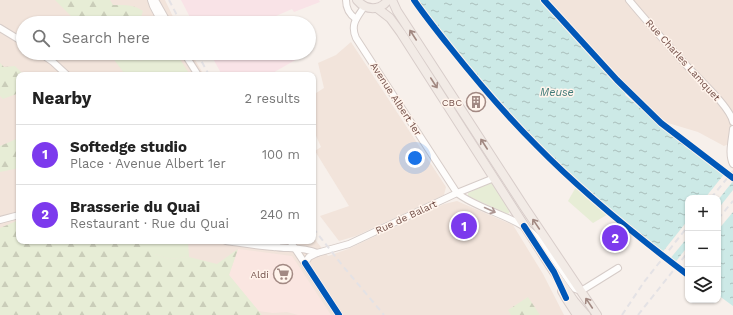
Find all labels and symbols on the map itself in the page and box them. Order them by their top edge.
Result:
street label: Rue Charles Lamquet [644,17,723,104]
one-way arrow [409,30,417,41]
street label: Avenue Albert 1er [368,60,424,138]
one-way arrow [430,78,438,89]
water label: Meuse [540,86,574,99]
building icon: CBC [465,91,487,113]
place label: CBC [442,97,462,108]
one-way arrow [480,139,488,150]
your location [405,148,425,168]
street label: Rue de Balart [374,198,439,236]
one-way arrow [484,207,496,214]
pin: 1 [451,211,477,241]
one-way arrow [532,219,540,230]
pin: 2 [602,223,628,253]
supermarket icon: Aldi [272,263,294,285]
place label: Aldi [250,269,269,280]
one-way arrow [585,297,593,309]

